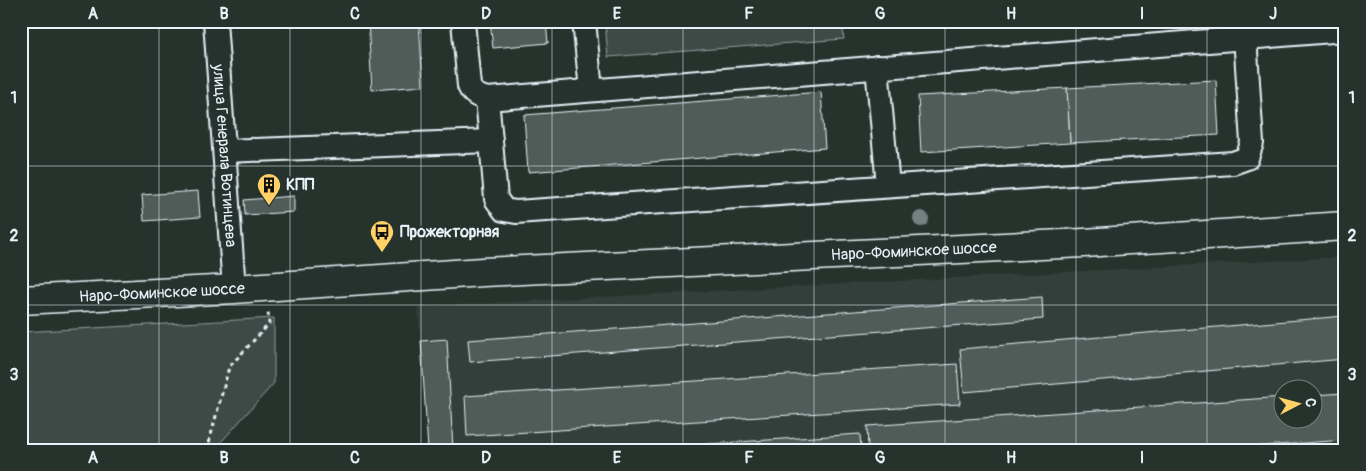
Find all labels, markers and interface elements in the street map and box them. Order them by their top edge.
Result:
text: A [88,4,99,24]
text: B [219,4,229,24]
text: C [350,4,360,24]
text: D [481,4,491,24]
text: E [613,4,622,24]
text: F [744,4,754,24]
text: G [875,4,886,24]
text: H [1006,4,1016,24]
text: I [1140,4,1144,24]
text: J [1269,4,1277,24]
street label: улица Генерала Вотинцева [208,63,241,248]
text: 1 [11,88,17,108]
text: 1 [1349,88,1355,108]
building icon: КПП [256,172,282,206]
place label: КПП [286,175,315,195]
bus stop icon: Прожекторная [369,219,395,253]
place label: Прожекторная [400,222,500,242]
text: 2 [10,226,19,246]
text: 2 [1348,226,1357,246]
street label: Наро-Фоминское шоссе [830,237,997,265]
street label: Наро-Фоминское шоссе [78,278,245,307]
text: 3 [10,365,19,385]
text: 3 [1348,365,1357,385]
north arrow [1274,378,1324,428]
text: С [1302,398,1319,408]
text: A [88,448,99,468]
text: B [219,448,229,468]
text: C [350,448,360,468]
text: D [481,448,491,468]
text: E [613,448,622,468]
text: F [744,448,754,468]
text: G [875,448,886,468]
text: H [1006,448,1016,468]
text: I [1140,448,1144,468]
text: J [1269,448,1277,468]

